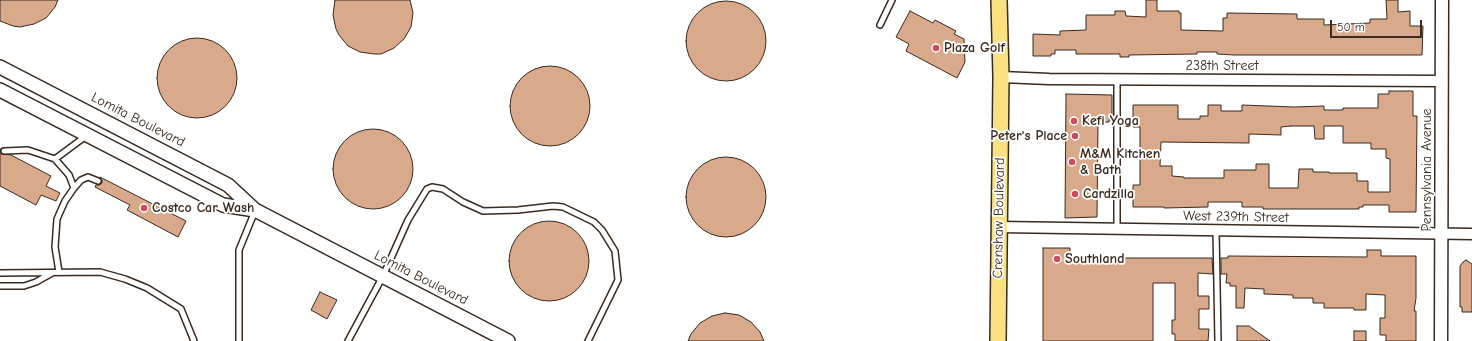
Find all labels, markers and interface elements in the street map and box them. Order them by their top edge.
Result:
scale bar [1332,12,1424,38]
text: 50 m [1337,20,1365,34]
place label: Plaza Golf [944,40,1005,56]
marker: Plaza Golf [931,43,941,53]
street label: 238th Street [1186,58,1258,74]
street label: Lomita Boulevard [88,89,188,151]
street label: Pennsylvania Avenue [1419,108,1435,232]
place label: Kefi Yoga [1082,113,1139,129]
marker: Kefi Yoga [1069,116,1079,126]
place label: Peter's Place [990,128,1067,144]
marker: Peter's Place [1070,131,1080,141]
place label: M&M Kitchen & Bath [1080,146,1160,178]
street label: Crenshaw Boulevard [990,157,1008,279]
marker: M&M Kitchen & Bath [1067,157,1077,167]
place label: Cardzilla [1083,186,1134,202]
marker: Cardzilla [1070,189,1080,199]
place label: Costco Car Wash [152,200,254,216]
marker: Costco Car Wash [139,203,149,213]
street label: West 239th Street [1183,208,1289,226]
street label: Lomita Boulevard [371,247,471,309]
place label: Southland [1065,251,1124,267]
marker: Southland [1052,254,1062,264]

